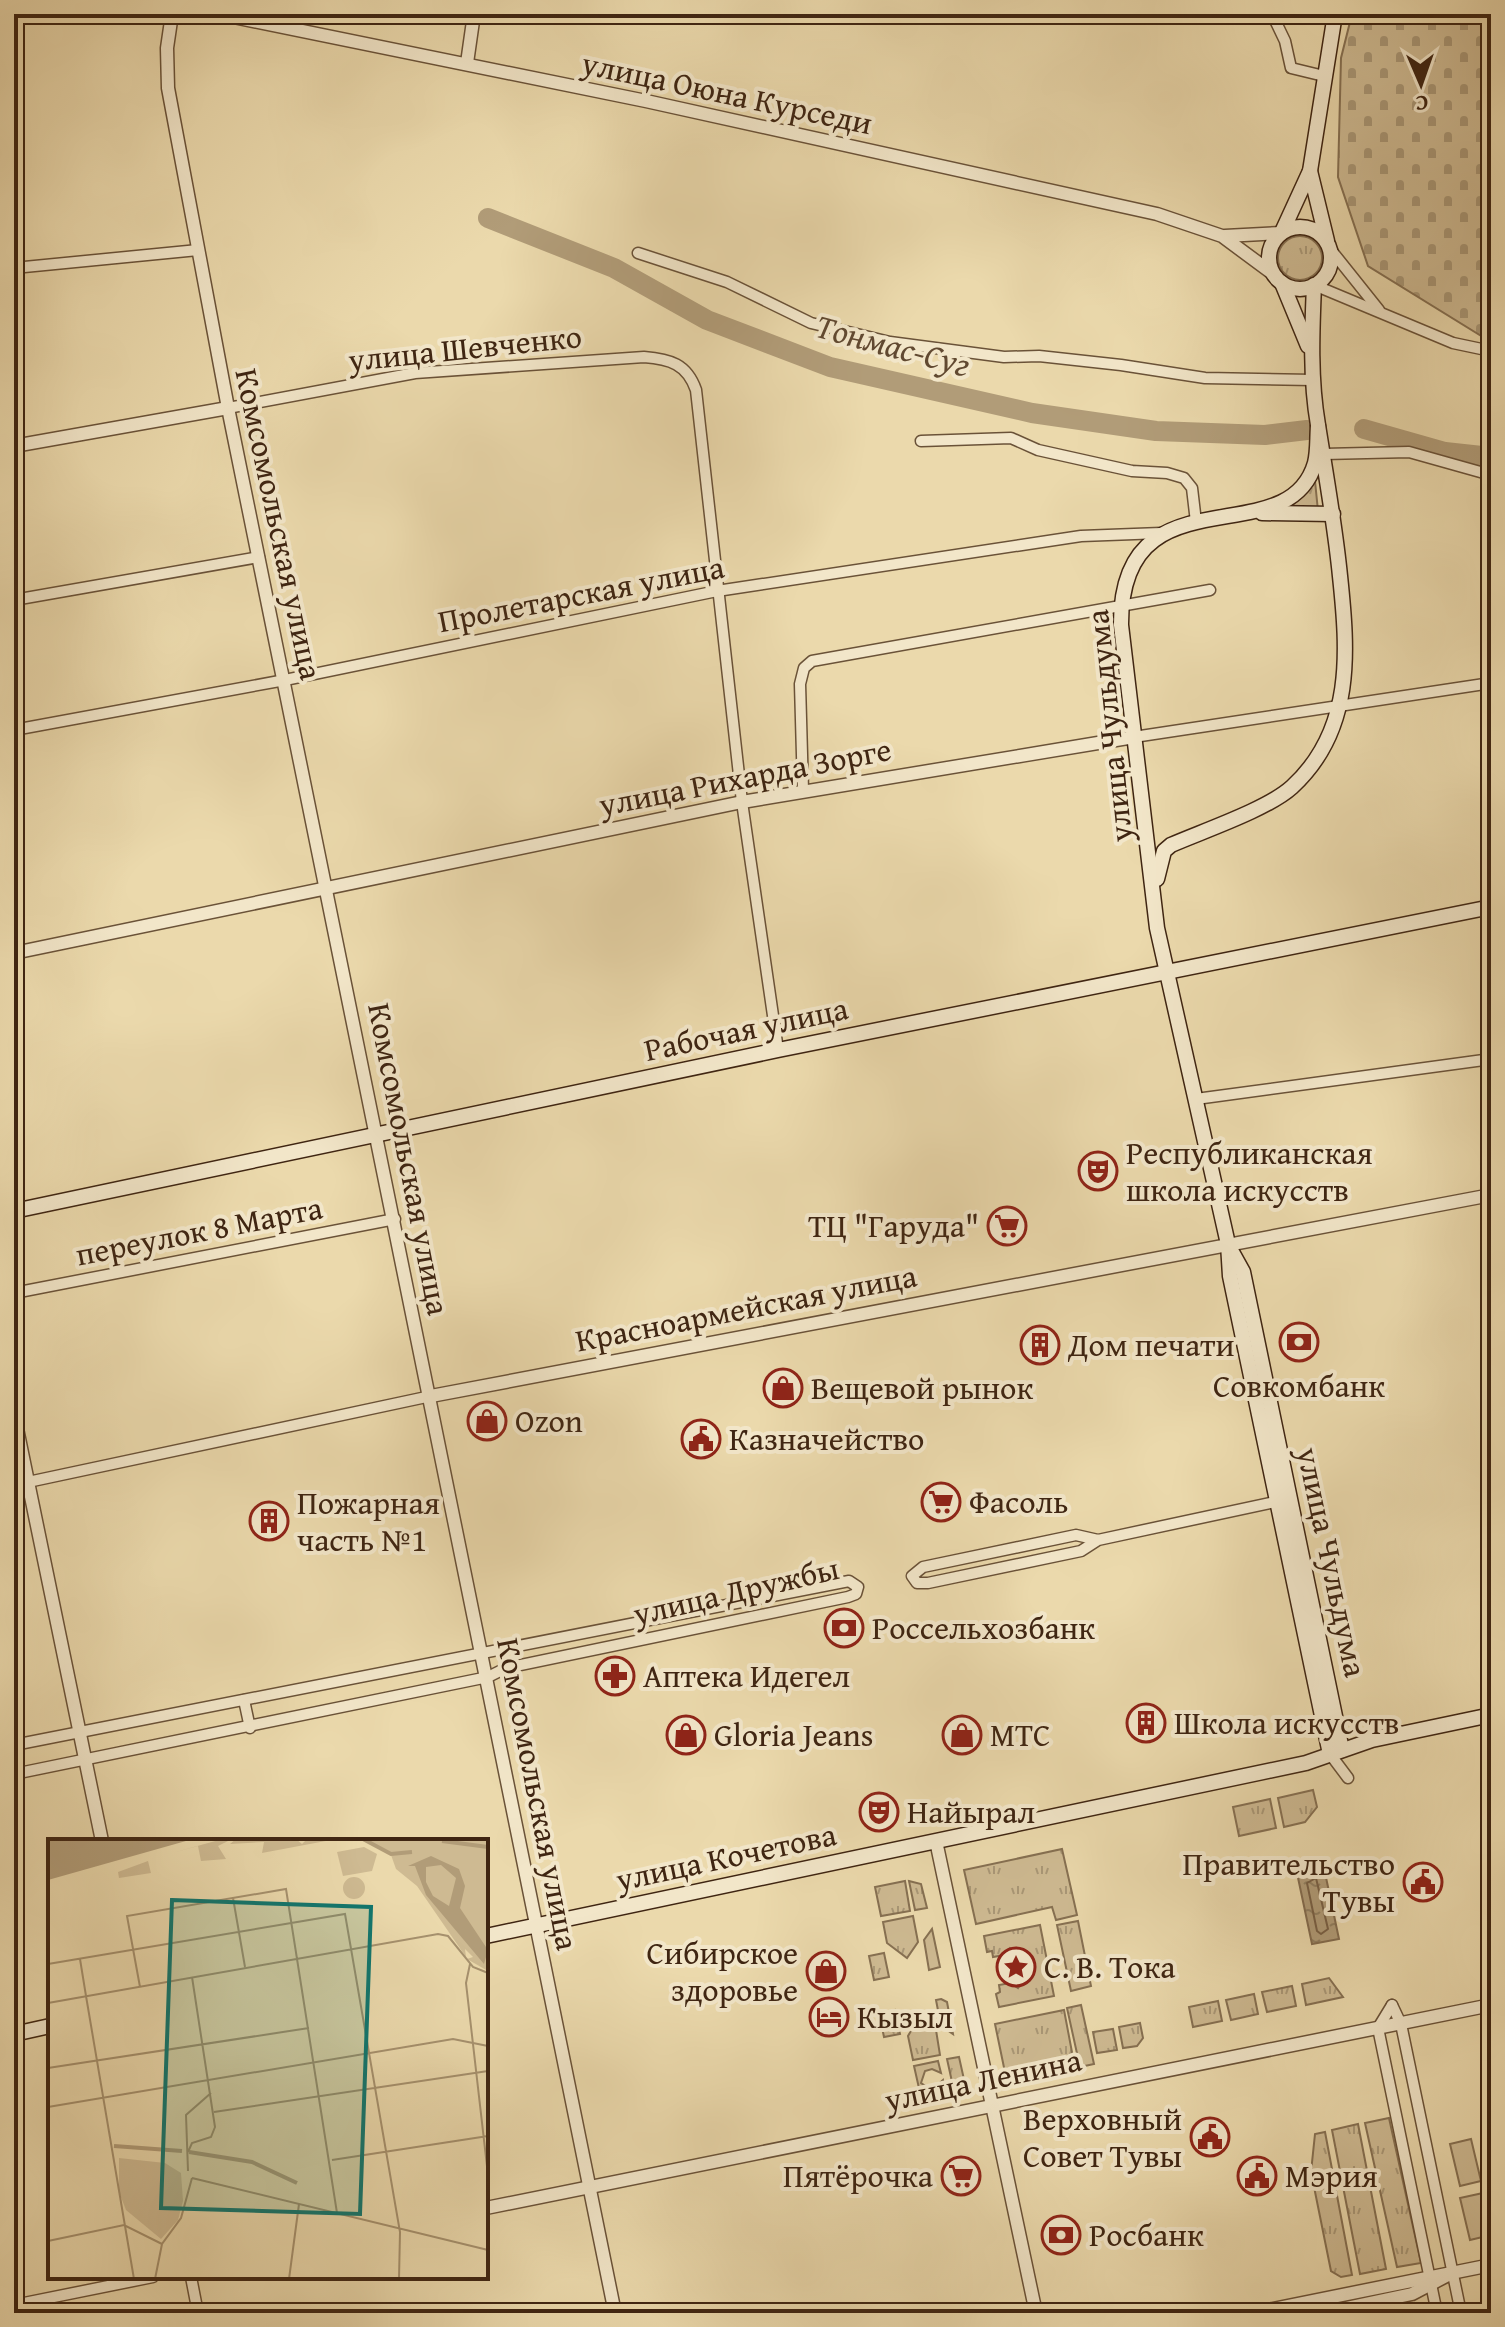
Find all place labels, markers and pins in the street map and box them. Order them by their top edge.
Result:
place label: Республиканская школа искусств [1126,1129,1373,1213]
theatre icon: Республиканская школа искусств [1077,1150,1119,1192]
place label: ТЦ "Гаруда" [808,1202,979,1249]
supermarket icon: ТЦ "Гаруда" [986,1205,1028,1247]
place label: Дом печати [1067,1321,1235,1368]
bank icon: Совкомбанк [1278,1321,1320,1363]
building icon: Дом печати [1019,1324,1061,1366]
place label: Совкомбанк [1213,1362,1385,1409]
place label: Вещевой рынок [811,1364,1033,1411]
shop icon: Вещевой рынок [762,1367,804,1409]
place label: Ozon [515,1397,583,1444]
shop icon: Ozon [466,1400,508,1442]
place label: Казначейство [729,1415,924,1462]
public building icon: Казначейство [680,1418,722,1460]
place label: Фасоль [969,1478,1068,1525]
place label: Пожарная часть №1 [297,1479,440,1563]
supermarket icon: Фасоль [920,1481,962,1523]
building icon: Пожарная часть №1 [248,1500,290,1542]
place label: Россельхозбанк [872,1604,1095,1651]
bank icon: Россельхозбанк [823,1607,865,1649]
place label: Аптека Идегел [643,1652,850,1699]
pharmacy icon: Аптека Идегел [594,1655,636,1697]
place label: Школа искусств [1174,1699,1399,1746]
building icon: Школа искусств [1125,1702,1167,1744]
place label: Gloria Jeans [714,1711,873,1758]
place label: МТС [990,1711,1050,1758]
shop icon: Gloria Jeans [665,1714,707,1756]
shop icon: МТС [941,1714,983,1756]
place label: Найырал [907,1788,1035,1835]
theatre icon: Найырал [858,1791,900,1833]
place label: Правительство Тувы [1182,1840,1395,1924]
public building icon: Правительство Тувы [1402,1861,1444,1903]
place label: Сибирское здоровье [647,1929,798,2013]
place label: С. В. Тока [1044,1943,1176,1990]
place icon: С. В. Тока [995,1946,1037,1988]
shop icon: Сибирское здоровье [805,1950,847,1992]
place label: Кызыл [857,1993,953,2040]
hotel icon: Кызыл [808,1996,850,2038]
place label: Верховный Совет Тувы [1023,2095,1182,2179]
public building icon: Верховный Совет Тувы [1189,2116,1231,2158]
place label: Пятёрочка [783,2152,934,2199]
place label: Мэрия [1285,2152,1378,2199]
supermarket icon: Пятёрочка [940,2155,982,2197]
public building icon: Мэрия [1236,2155,1278,2197]
place label: Росбанк [1089,2211,1204,2258]
bank icon: Росбанк [1040,2214,1082,2256]

